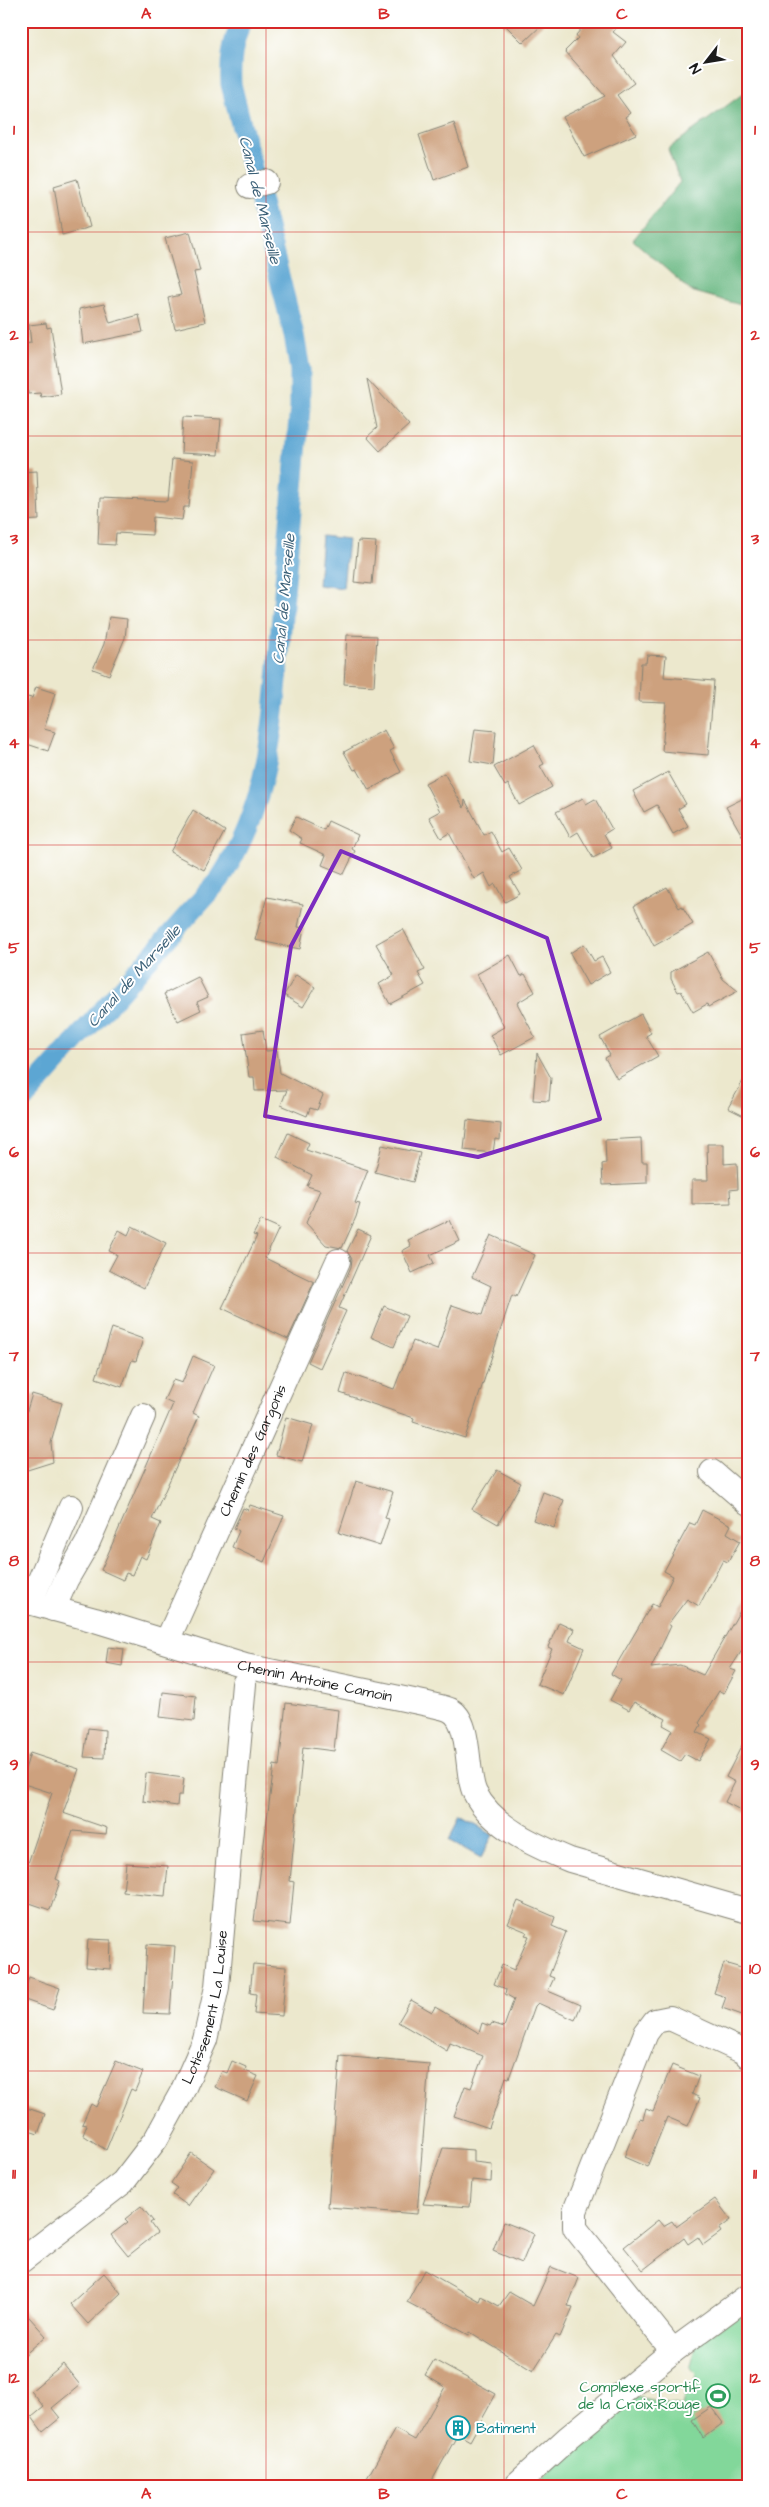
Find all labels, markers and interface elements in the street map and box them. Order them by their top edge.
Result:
text: A [141,3,152,25]
text: B [378,3,390,25]
text: C [616,3,628,25]
north arrow [682,38,732,88]
text: N [685,59,707,77]
text: 1 [13,119,16,141]
text: 1 [754,119,757,141]
water label: Canal de Marseille [234,134,287,267]
text: 2 [8,324,19,346]
text: 2 [749,324,760,346]
text: 3 [9,528,19,550]
text: 3 [750,528,760,550]
water label: Canal de Marseille [267,532,301,665]
text: 4 [9,732,20,754]
text: 4 [750,732,761,754]
water label: Canal de Marseille [82,919,187,1032]
text: 5 [8,937,20,959]
text: 5 [749,937,761,959]
text: 6 [9,1141,19,1163]
text: 6 [750,1141,760,1163]
text: 7 [8,1345,19,1367]
text: 7 [749,1345,760,1367]
street label: Chemin des Gargonis [214,1381,292,1520]
text: 8 [9,1550,20,1572]
text: 8 [750,1550,761,1572]
street label: Chemin Antoine Camoin [235,1654,395,1707]
text: 9 [9,1754,19,1776]
text: 9 [750,1754,760,1776]
street label: Lotissement La Louise [176,1929,233,2087]
text: 10 [8,1958,20,1980]
text: 10 [749,1958,761,1980]
text: 11 [12,2163,17,2185]
text: 11 [753,2163,758,2185]
text: 12 [8,2367,20,2389]
text: 12 [749,2367,761,2389]
place label: Complexe sportif de la Croix-Rouge [578,2377,700,2416]
sports icon: Complexe sportif de la Croix-Rouge [705,2383,731,2409]
building icon: Batiment [445,2415,471,2441]
place label: Batiment [476,2418,536,2439]
text: A [141,2483,152,2505]
text: B [378,2483,390,2505]
text: C [616,2483,628,2505]

